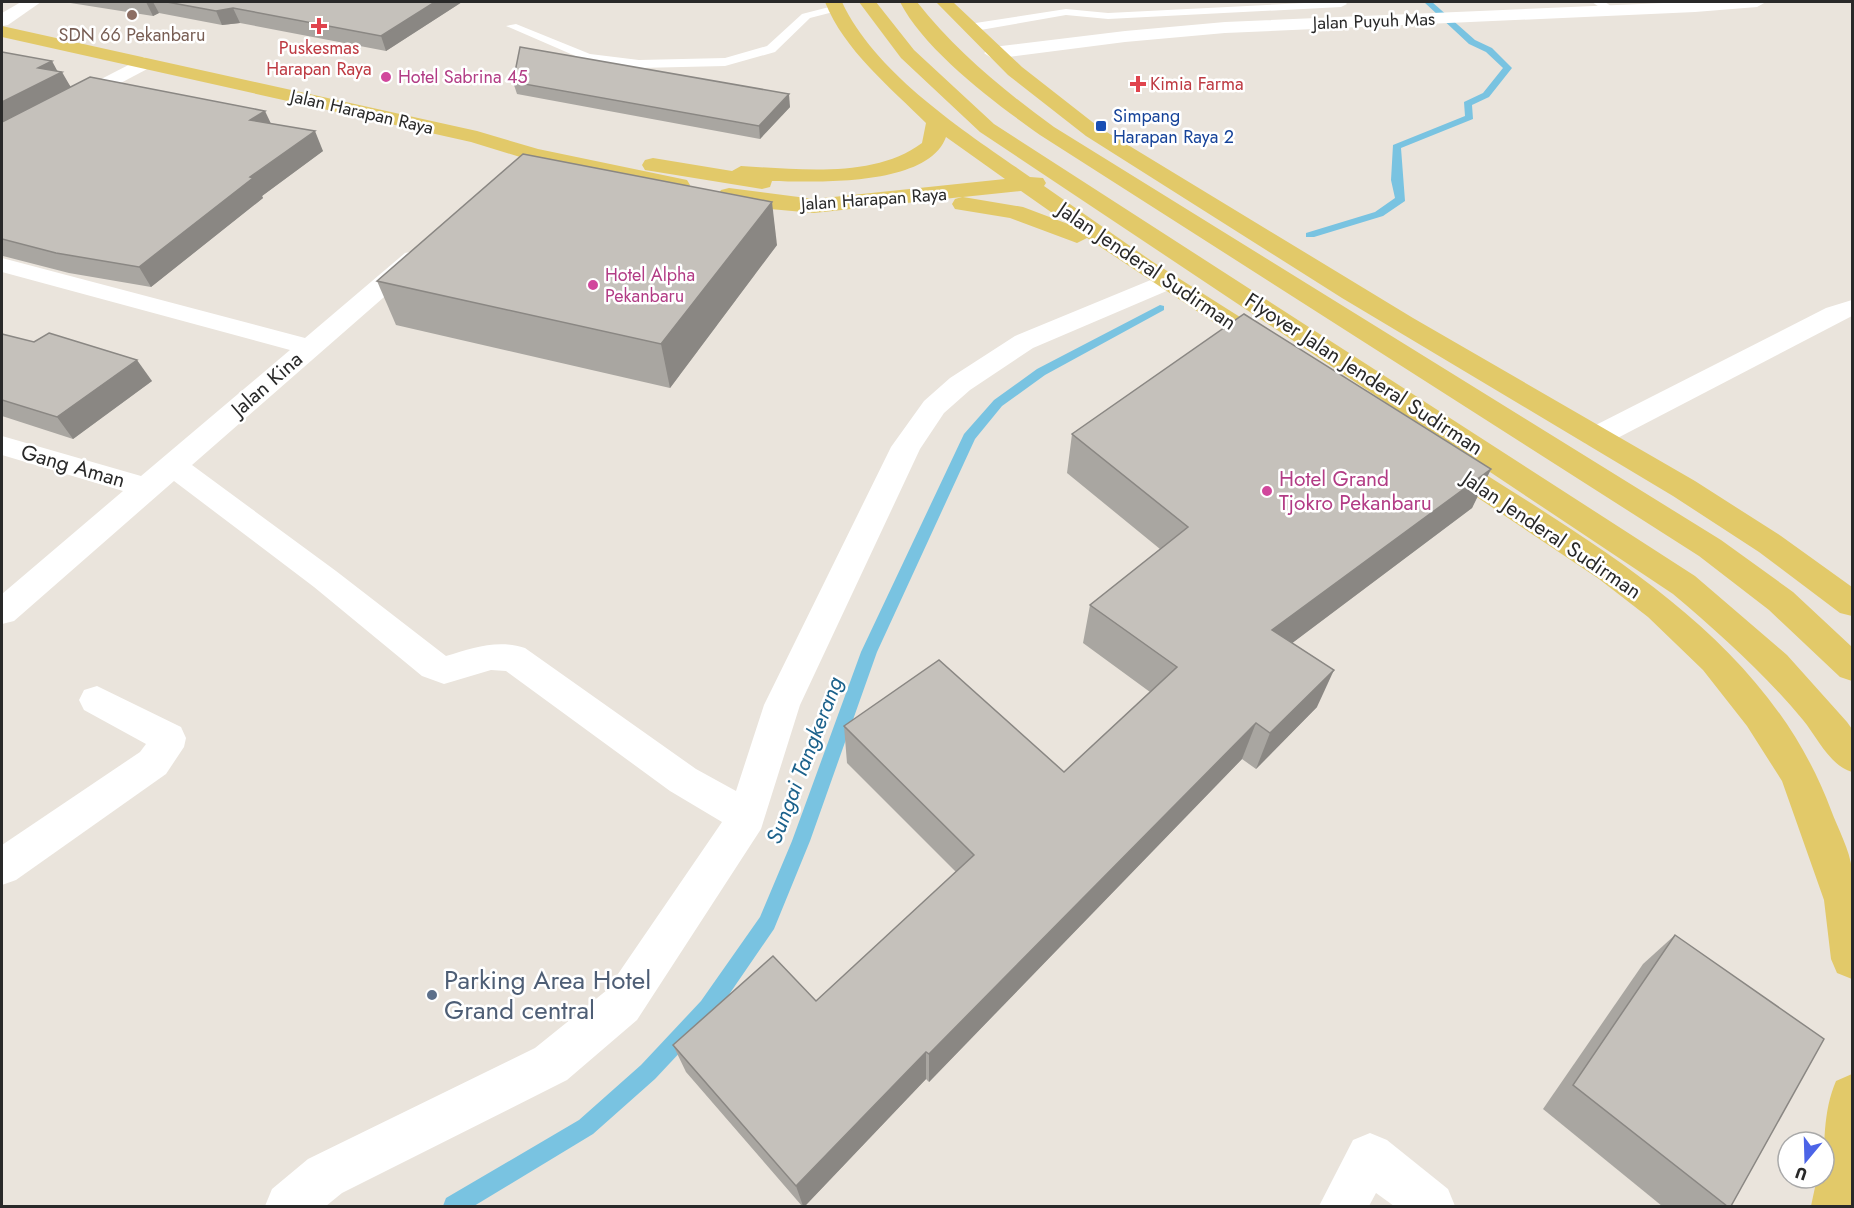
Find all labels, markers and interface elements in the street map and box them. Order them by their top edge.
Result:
street label: Jalan Puyuh Mas [1310,6,1436,36]
marker: SDN 66 Pekanbaru [125,8,139,22]
marker: Puskesmas Harapan Raya [310,17,328,35]
place label: SDN 66 Pekanbaru [59,22,205,48]
place label: Puskesmas Harapan Raya [266,35,372,82]
place label: Hotel Sabrina 45 [398,64,528,90]
marker: Hotel Sabrina 45 [379,70,393,84]
place label: Kimia Farma [1150,71,1244,97]
marker: Kimia Farma [1131,77,1145,91]
street label: Jalan Harapan Raya [286,82,436,141]
place label: Simpang Harapan Raya 2 [1113,103,1234,150]
marker: Simpang Harapan Raya 2 [1094,119,1108,133]
street label: Jalan Harapan Raya [798,181,948,217]
street label: Jalan Jenderal Sudirman [1049,193,1243,337]
place label: Hotel Alpha Pekanbaru [605,262,695,309]
marker: Hotel Alpha Pekanbaru [586,278,600,292]
street label: Flyover Jalan Jenderal Sudirman [1239,285,1489,463]
street label: Jalan Kina [222,345,309,425]
street label: Gang Aman [17,437,129,495]
street label: Jalan Jenderal Sudirman [1454,462,1648,606]
place label: Hotel Grand Tjokro Pekanbaru [1279,464,1432,518]
marker: Hotel Grand Tjokro Pekanbaru [1260,484,1274,498]
water label: Sungai Tangkerang [757,672,851,848]
place label: Parking Area Hotel Grand central [444,961,651,1029]
marker: Parking Area Hotel Grand central [425,988,439,1002]
north arrow [1776,1130,1836,1190]
text: U [1792,1161,1810,1186]

